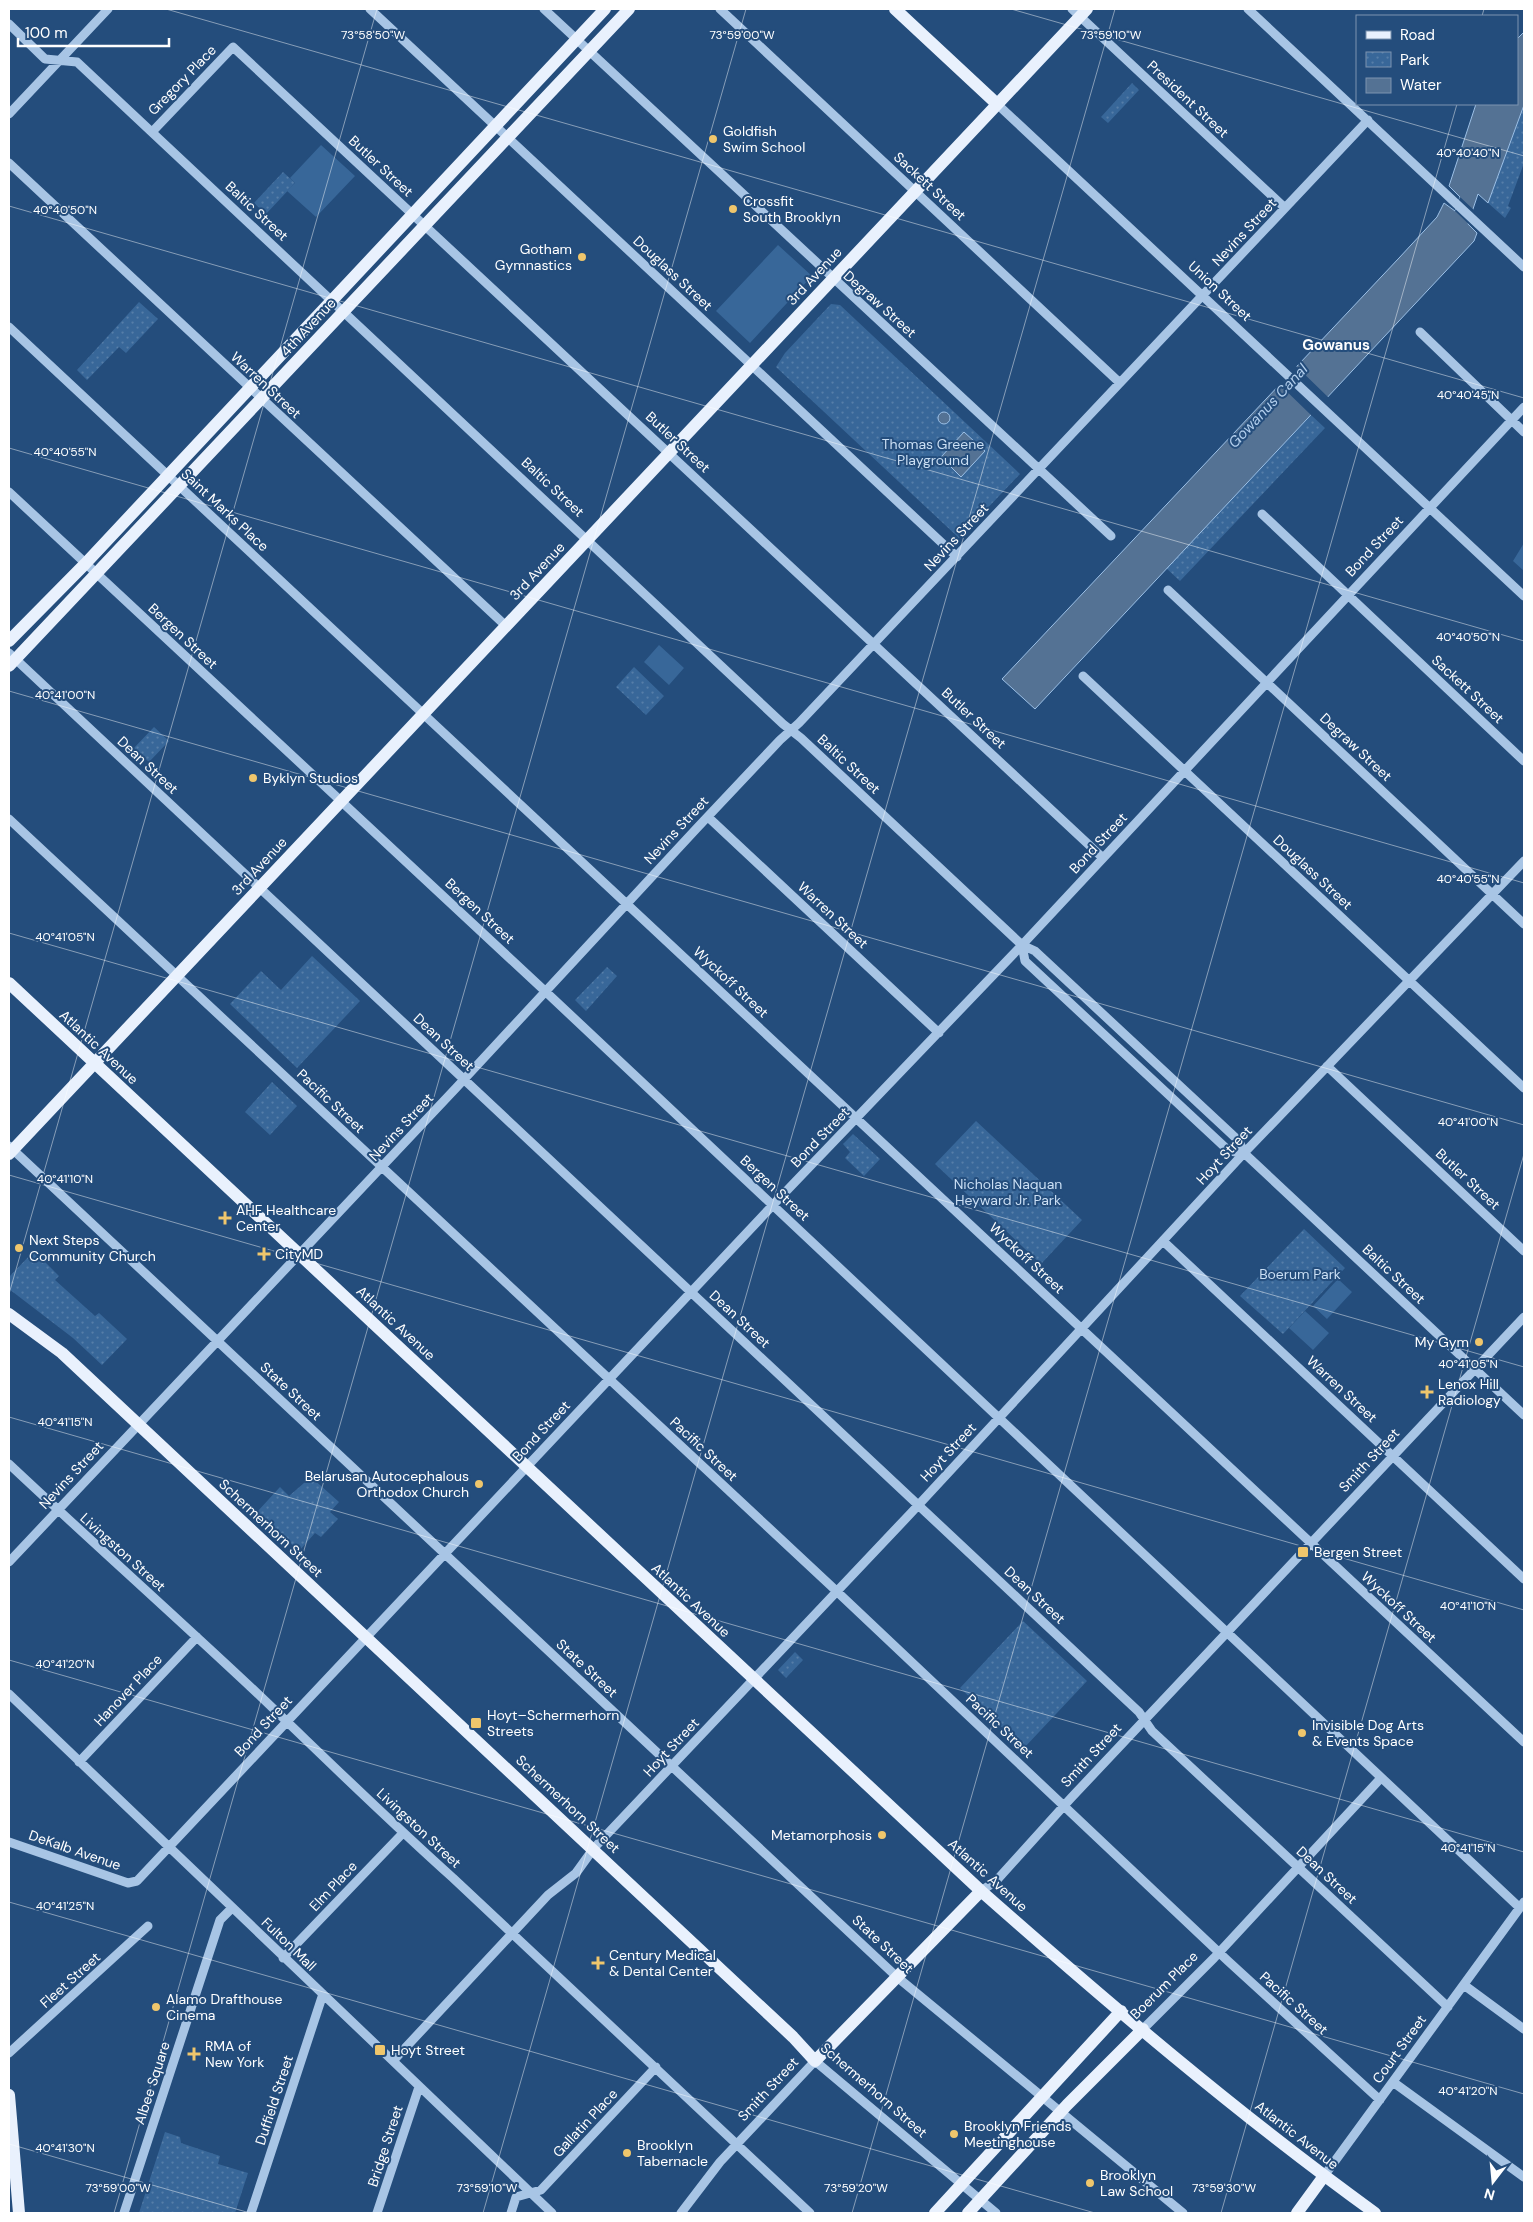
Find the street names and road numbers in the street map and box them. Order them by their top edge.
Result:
street label: Gregory Place [144,41,220,119]
street label: President Street [1143,57,1233,141]
street label: Butler Street [345,132,417,200]
street label: Sackett Street [890,148,970,224]
street label: Baltic Street [222,177,292,245]
street label: Nevins Street [1208,194,1280,270]
street label: Douglass Street [630,232,716,314]
street label: 3rd Avenue [782,243,846,309]
street label: Union Street [1184,257,1256,325]
street label: Degraw Street [840,267,920,341]
street label: 4th Avenue [276,294,340,360]
street label: Warren Street [227,348,305,422]
street label: Butler Street [642,408,714,476]
street label: Baltic Street [518,453,588,521]
street label: Saint Marks Place [177,465,273,555]
street label: Nevins Street [920,499,992,575]
street label: Bond Street [1341,512,1407,580]
street label: 3rd Avenue [505,538,569,604]
street label: Bergen Street [145,599,221,673]
street label: Sackett Street [1428,651,1508,727]
street label: Butler Street [938,684,1010,752]
street label: Degraw Street [1316,709,1396,785]
street label: Baltic Street [814,730,884,798]
street label: Dean Street [114,732,182,798]
street label: Nevins Street [640,792,712,868]
street label: Bond Street [1065,809,1131,877]
street label: Douglass Street [1270,831,1356,913]
street label: 3rd Avenue [227,833,291,899]
street label: Bergen Street [442,874,518,948]
street label: Warren Street [794,878,872,952]
street label: Wyckoff Street [690,943,772,1021]
street label: Atlantic Avenue [56,1006,142,1088]
street label: Dean Street [410,1009,478,1075]
street label: Pacific Street [293,1065,369,1137]
street label: Nevins Street [365,1089,437,1165]
street label: Bond Street [787,1103,853,1171]
street label: Hoyt Street [1192,1122,1256,1188]
street label: Butler Street [1432,1145,1504,1213]
street label: Bergen Street [737,1151,813,1225]
street label: Wyckoff Street [986,1219,1068,1297]
street label: Baltic Street [1359,1240,1429,1308]
street label: Atlantic Avenue [353,1282,439,1364]
street label: Dean Street [706,1286,774,1352]
street label: Warren Street [1303,1352,1381,1426]
street label: State Street [256,1358,326,1424]
street label: Bond Street [508,1397,574,1465]
street label: Pacific Street [666,1413,742,1485]
street label: Hoyt Street [916,1419,980,1485]
street label: Smith Street [1335,1424,1403,1496]
street label: Nevins Street [35,1437,107,1513]
street label: Schermerhorn Street [215,1475,327,1581]
street label: Livingston Street [76,1509,170,1595]
street label: Atlantic Avenue [648,1559,734,1641]
street label: Dean Street [1001,1562,1069,1628]
street label: Wyckoff Street [1358,1568,1440,1646]
street label: State Street [552,1635,622,1701]
street label: Hanover Place [90,1650,166,1730]
street label: Pacific Street [962,1690,1038,1762]
street label: Bond Street [230,1692,296,1760]
street label: Hoyt Street [639,1714,703,1780]
street label: Smith Street [1057,1719,1125,1791]
street label: Schermerhorn Street [512,1751,624,1857]
street label: Livingston Street [373,1784,465,1872]
street label: DeKalb Avenue [27,1826,123,1874]
street label: Atlantic Avenue [944,1834,1032,1916]
street label: Dean Street [1293,1842,1361,1908]
street label: Elm Place [305,1857,361,1915]
street label: State Street [848,1911,918,1977]
street label: Fulton Mall [258,1913,320,1975]
street label: Boerum Place [1126,1947,1202,2023]
street label: Fleet Street [36,1948,104,2012]
street label: Pacific Street [1256,1968,1332,2038]
street label: Court Street [1368,2011,1430,2087]
street label: Albee Square [130,2039,174,2127]
street label: Schermerhorn Street [817,2039,931,2141]
street label: Duffield Street [251,2053,297,2147]
street label: Smith Street [734,2053,802,2125]
street label: Gallatin Place [549,2085,621,2161]
street label: Atlantic Avenue [1252,2097,1342,2173]
street label: Bridge Street [363,2103,407,2189]

